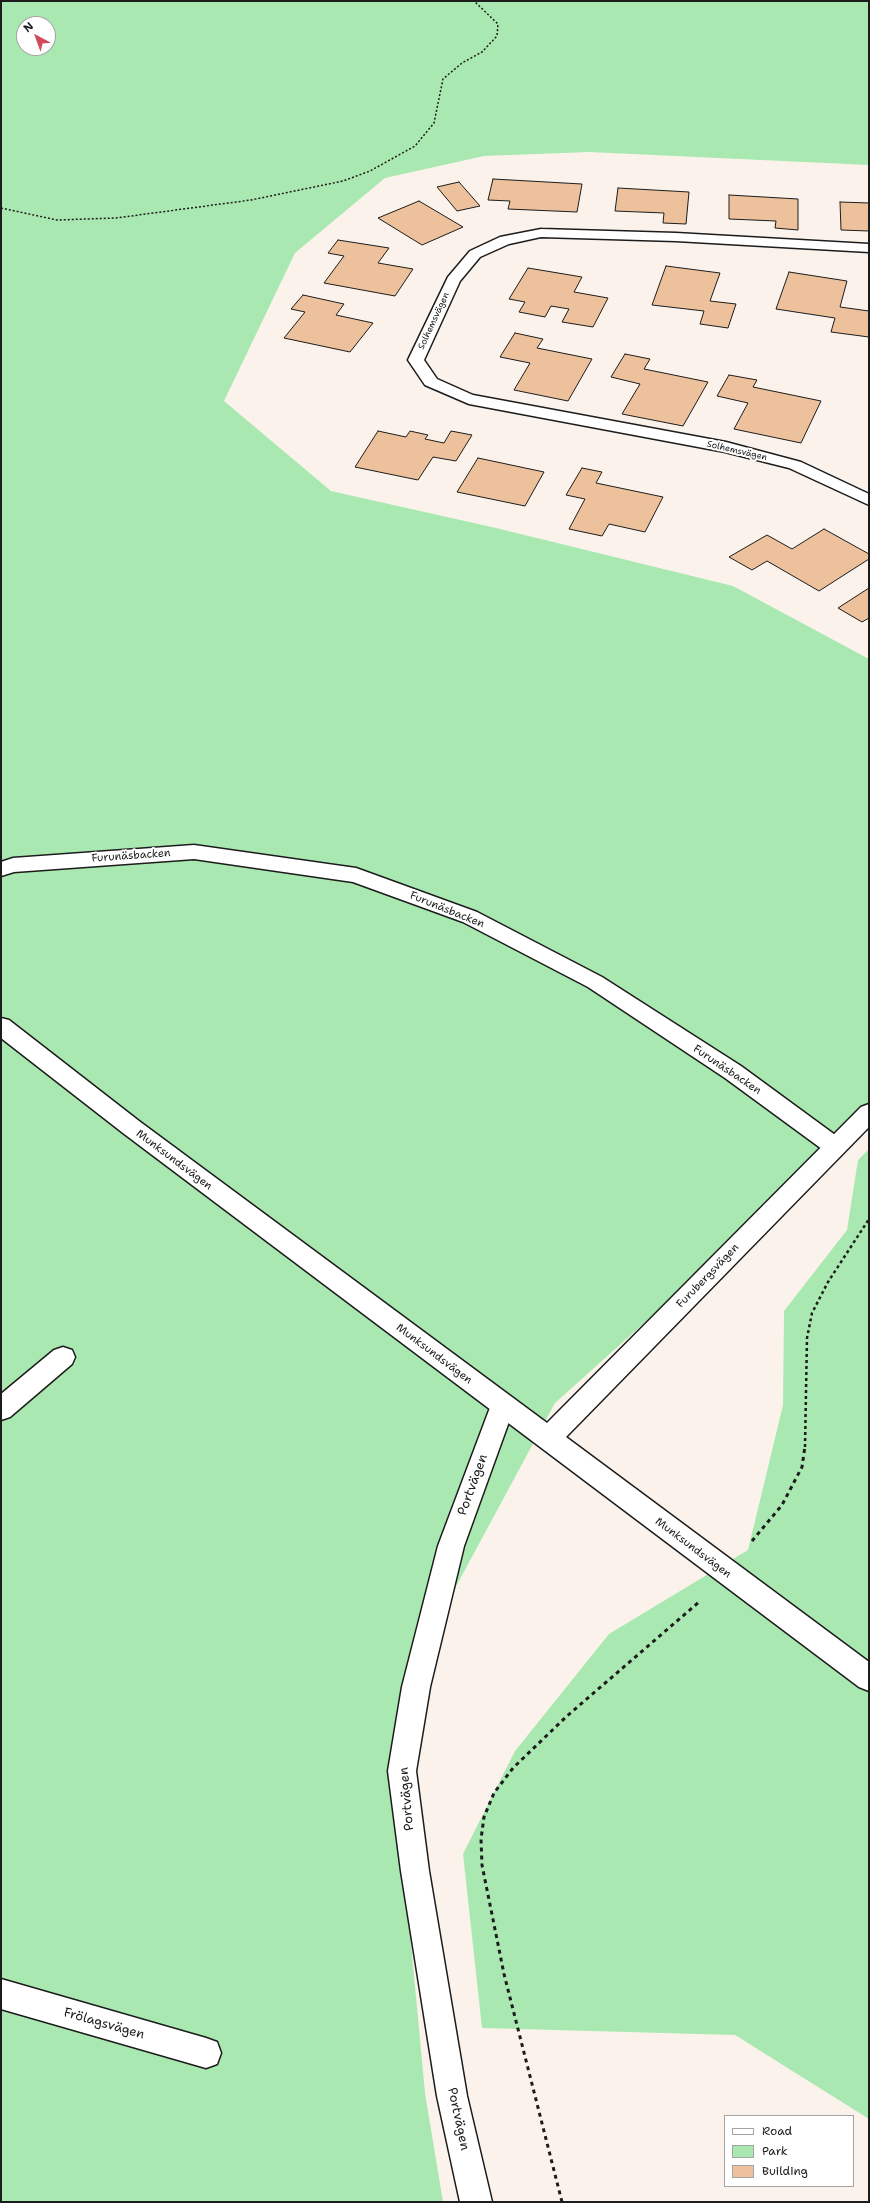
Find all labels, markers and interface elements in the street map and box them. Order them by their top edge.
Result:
north arrow [16,16,56,56]
text: N [20,19,37,36]
street label: Solhemsvägen [416,291,452,351]
street label: Solhemsvägen [706,439,768,463]
street label: Furunäsbacken [91,847,171,865]
street label: Furunäsbacken [408,889,486,931]
street label: Furunäsbacken [690,1042,764,1098]
street label: Munksundsvägen [133,1127,215,1193]
street label: Furubergsvägen [674,1241,742,1311]
street label: Munksundsvägen [393,1321,475,1387]
street label: Portvägen [455,1452,491,1518]
street label: Munksundsvägen [652,1515,734,1581]
street label: Portvägen [396,1766,418,1832]
street label: Frölagsvägen [62,2005,146,2043]
street label: Portvägen [444,2086,472,2152]
legend [724,2115,854,2187]
text: Road [762,2123,792,2139]
text: Park [762,2143,788,2159]
text: Building [762,2163,808,2179]

